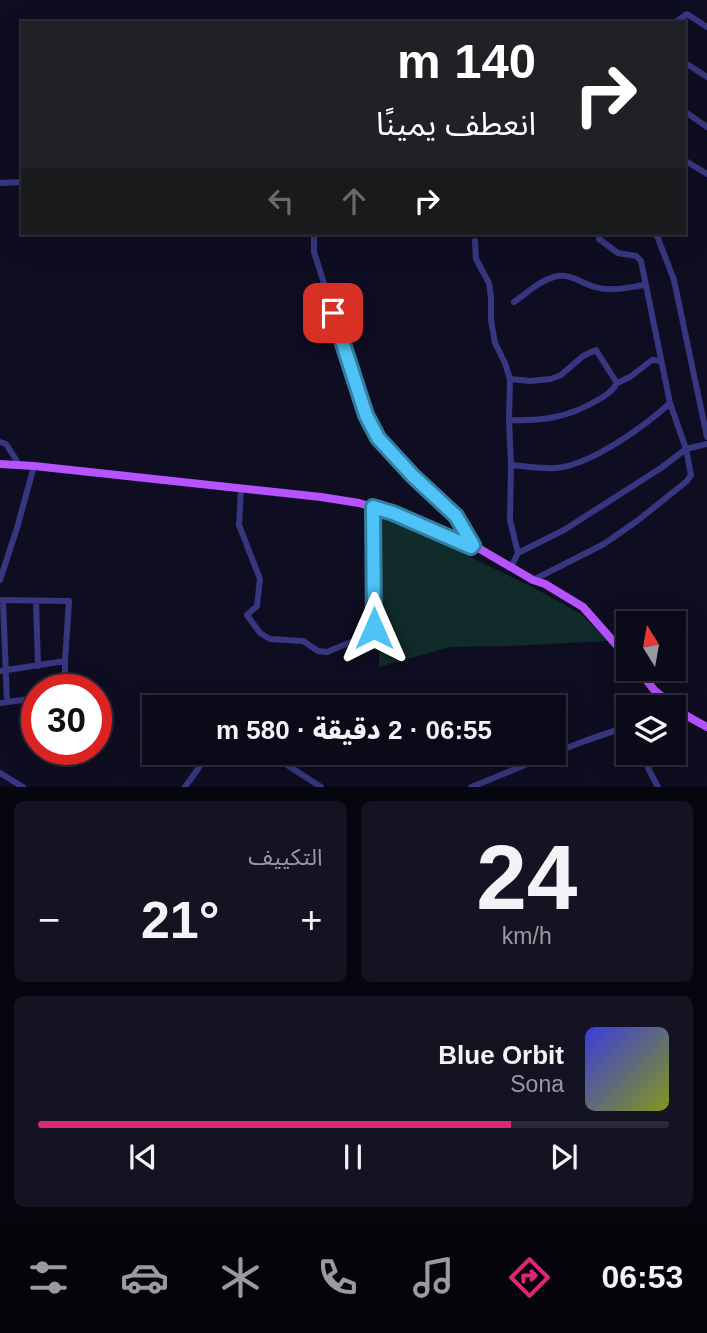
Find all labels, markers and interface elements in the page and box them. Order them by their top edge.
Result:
text: 140 m [397,34,536,88]
icon: right [560,49,651,140]
text: انعطف يمينًا [376,106,536,142]
icon: left [262,182,300,220]
icon: ahead [335,182,373,220]
icon: right [408,182,446,220]
pin [303,283,363,343]
icon: arrive [314,294,352,332]
position arrow [337,591,411,665]
north arrow [616,611,686,681]
map controls [616,611,686,765]
speed limit sign: 30 [21,674,112,765]
button: layers [616,695,686,765]
text: 06:55 · 2 دقيقة · 580 m [216,715,492,745]
text: 24 [476,827,577,928]
text: التكييف [248,844,323,870]
text: 21° [141,891,220,949]
text: − [38,899,60,941]
text: + [300,899,322,941]
text: km/h [502,923,552,949]
text: Blue Orbit [438,1040,564,1070]
text: Sona [510,1071,564,1097]
icon: previous [124,1138,162,1176]
icon: pause [334,1138,372,1176]
icon: next [545,1138,583,1176]
icon: filters [24,1253,73,1302]
icon: car [120,1253,169,1302]
icon: climate [216,1253,265,1302]
icon: phone [313,1253,362,1302]
icon: music [409,1253,458,1302]
icon: directions [505,1253,554,1302]
text: 06:53 [602,1259,683,1295]

